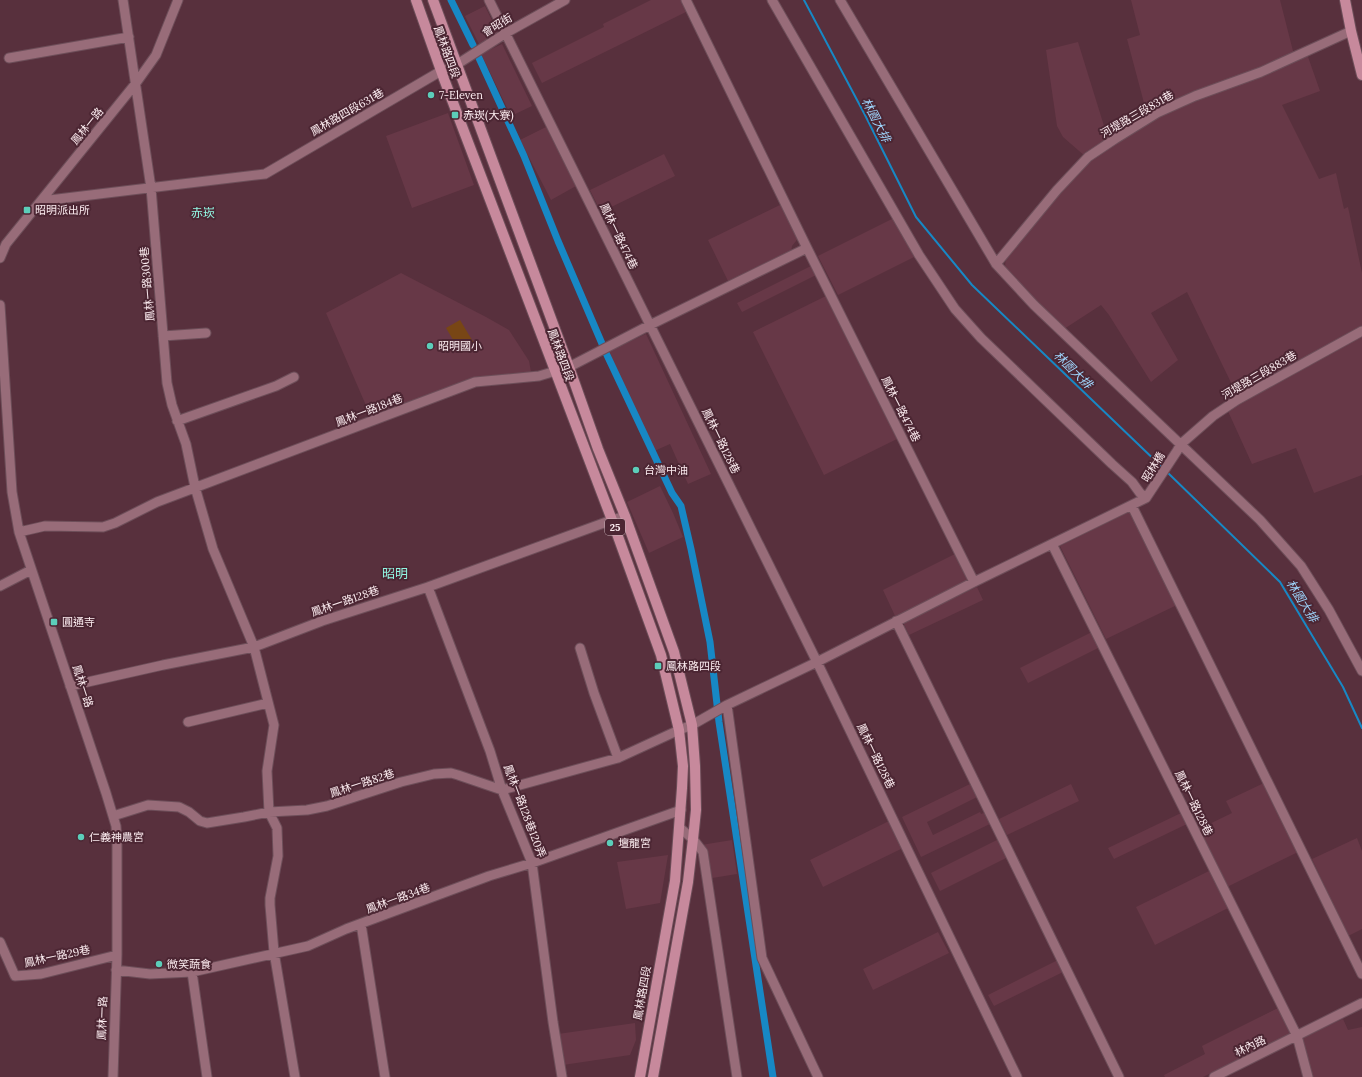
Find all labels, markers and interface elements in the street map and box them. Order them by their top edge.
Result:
street label: 會昭街 [479,11,515,39]
street label: 鳳林路四段 [431,24,463,80]
street label: 鳳林路四段631巷 [308,85,386,139]
street label: 河堤路三段831巷 [1098,87,1176,141]
place label: 7-Eleven [439,88,483,102]
marker: 7-Eleven [426,90,436,100]
water label: 林園大排 [859,95,895,146]
street label: 鳳林一路 [68,104,106,148]
place label: 赤崁(大寮) [463,108,514,123]
marker: 赤崁(大寮) [450,110,460,120]
street label: 鳳林一路474巷 [597,201,641,271]
place label: 昭明派出所 [35,203,90,217]
marker: 昭明派出所 [22,205,32,215]
district label: 赤崁 [191,205,215,220]
street label: 鳳林一路300巷 [137,246,157,322]
street label: 鳳林路四段 [545,327,577,383]
place label: 昭明國小 [438,339,482,353]
marker: 昭明國小 [425,341,435,351]
water label: 林園大排 [1051,348,1097,393]
street label: 河堤路三段883巷 [1219,348,1299,402]
street label: 鳳林一路474巷 [878,374,924,444]
street label: 鳳林一路184巷 [333,391,405,429]
street label: 鳳林一路128巷 [699,406,743,476]
street label: 昭林橋 [1138,449,1168,485]
place label: 台灣中油 [644,463,688,477]
marker: 台灣中油 [631,465,641,475]
road number: 25 [605,519,625,535]
district label: 昭明 [382,565,408,582]
water label: 林園大排 [1283,576,1323,627]
street label: 鳳林一路128巷 [309,583,381,619]
place label: 圓通寺 [62,615,95,629]
marker: 圓通寺 [49,617,59,627]
place label: 鳳林路四段 [666,659,721,673]
marker: 鳳林路四段 [653,661,663,671]
street label: 鳳林一路 [70,663,96,709]
street label: 鳳林一路128巷 [854,721,898,791]
street label: 鳳林一路128巷120弄 [501,762,549,860]
street label: 鳳林一路82巷 [328,766,396,800]
street label: 鳳林一路128巷 [1172,768,1216,838]
place label: 仁義神農宮 [89,830,144,844]
marker: 仁義神農宮 [76,832,86,842]
place label: 壇龍宮 [618,836,651,850]
marker: 壇龍宮 [605,838,615,848]
street label: 鳳林一路34巷 [364,880,432,916]
street label: 鳳林一路29巷 [23,942,91,970]
place label: 微笑蔬食 [167,957,211,971]
marker: 微笑蔬食 [154,959,164,969]
street label: 鳳林路四段 [630,965,654,1021]
street label: 鳳林一路 [94,996,110,1040]
street label: 林內路 [1232,1032,1268,1060]

